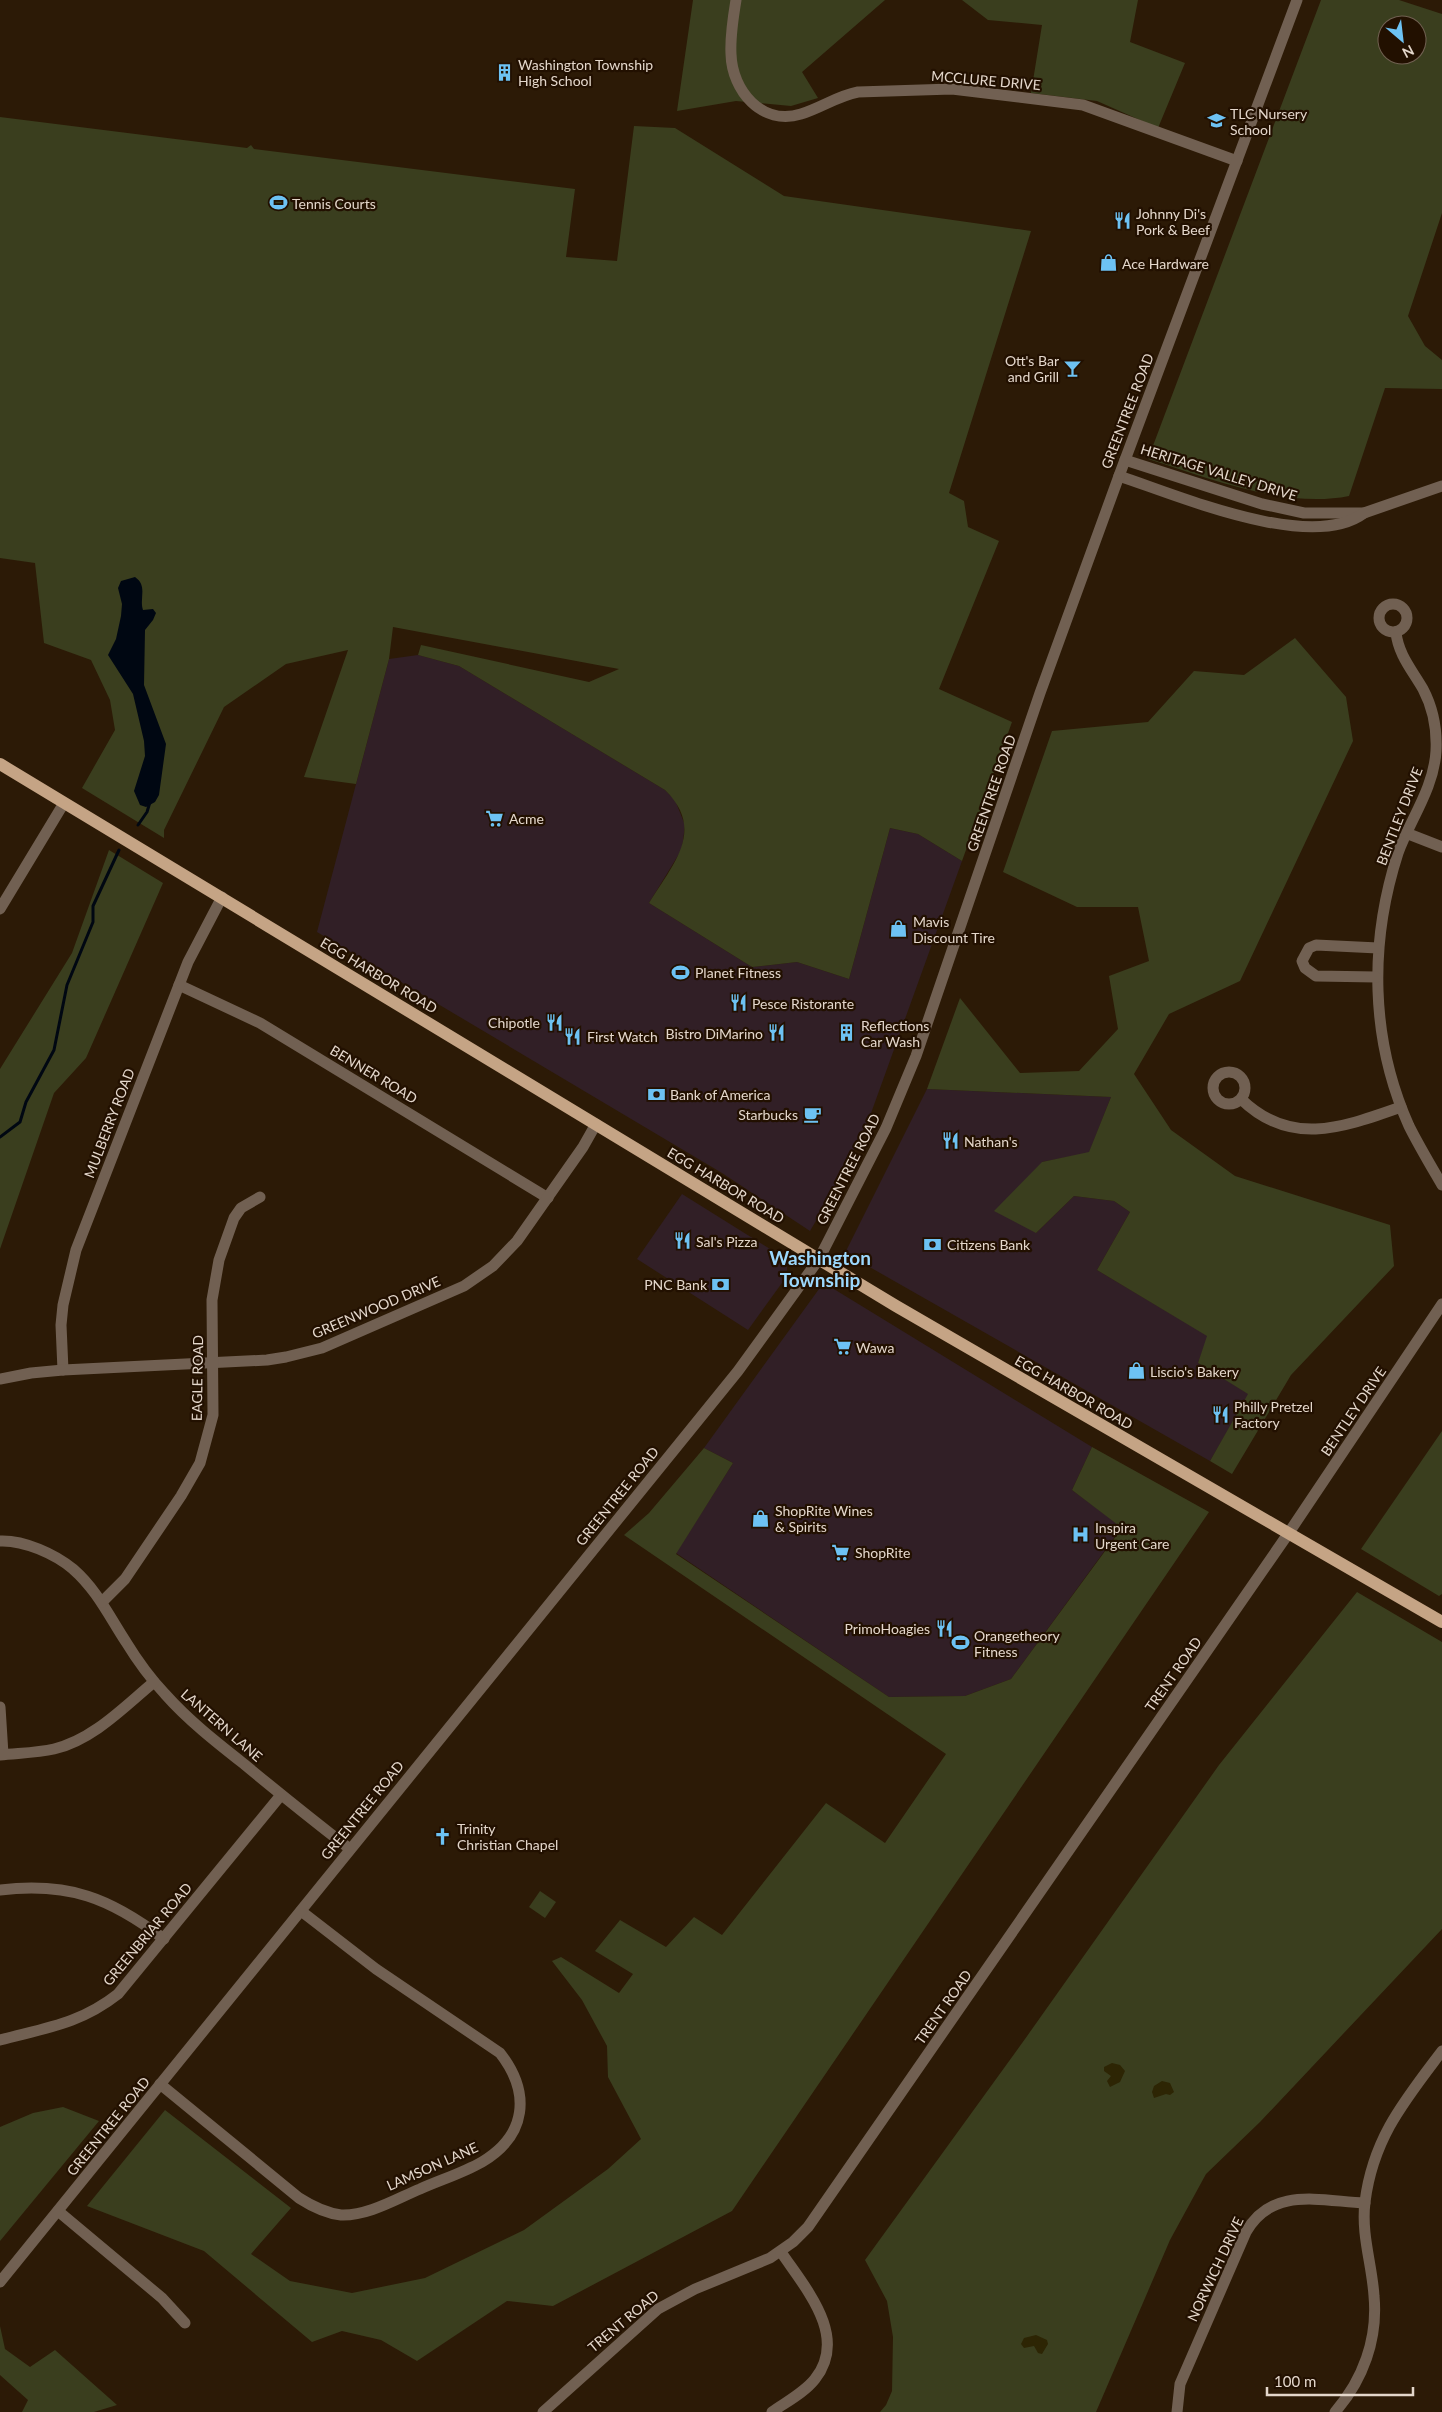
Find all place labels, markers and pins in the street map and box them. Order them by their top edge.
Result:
place label: Washington Township High School [518,56,653,89]
building icon: Washington Township High School [494,62,514,82]
place label: TLC Nursery School [1230,105,1308,138]
school or university icon: TLC Nursery School [1206,111,1226,131]
sports icon: Tennis Courts [268,193,288,213]
place label: Tennis Courts [292,195,376,212]
place label: Johnny Di's Pork & Beef [1136,205,1210,238]
restaurant icon: Johnny Di's Pork & Beef [1112,211,1132,231]
shop icon: Ace Hardware [1098,253,1118,273]
place label: Ace Hardware [1122,255,1209,272]
place label: Ott's Bar and Grill [1005,352,1059,385]
bar icon: Ott's Bar and Grill [1063,358,1083,378]
supermarket icon: Acme [485,808,505,828]
place label: Acme [509,810,544,827]
place label: Mavis Discount Tire [913,913,995,946]
shop icon: Mavis Discount Tire [889,919,909,939]
sports icon: Planet Fitness [671,962,691,982]
place label: Planet Fitness [695,964,781,981]
restaurant icon: Pesce Ristorante [728,993,748,1013]
place label: Pesce Ristorante [752,995,854,1012]
restaurant icon: Chipotle [544,1012,564,1032]
place label: Chipotle [488,1014,540,1031]
place label: Reflections Car Wash [861,1017,929,1050]
restaurant icon: Bistro DiMarino [767,1023,787,1043]
building icon: Reflections Car Wash [837,1023,857,1043]
place label: Bistro DiMarino [666,1025,763,1042]
restaurant icon: First Watch [563,1026,583,1046]
place label: First Watch [587,1028,658,1045]
bank icon: Bank of America [646,1084,666,1104]
place label: Bank of America [670,1086,770,1103]
cafe icon: Starbucks [802,1104,822,1124]
place label: Starbucks [738,1106,798,1123]
restaurant icon: Nathan's [940,1131,960,1151]
place label: Nathan's [964,1133,1018,1150]
restaurant icon: Sal's Pizza [672,1231,692,1251]
place label: Sal's Pizza [696,1233,758,1250]
bank icon: Citizens Bank [923,1234,943,1254]
place label: Citizens Bank [947,1236,1031,1253]
bank icon: PNC Bank [711,1274,731,1294]
place label: PNC Bank [644,1276,708,1293]
supermarket icon: Wawa [832,1337,852,1357]
place label: Wawa [856,1339,895,1356]
shop icon: Liscio's Bakery [1126,1361,1146,1381]
place label: Liscio's Bakery [1150,1363,1240,1380]
place label: Philly Pretzel Factory [1234,1398,1313,1431]
restaurant icon: Philly Pretzel Factory [1210,1404,1230,1424]
place label: ShopRite Wines & Spirits [775,1502,873,1535]
shop icon: ShopRite Wines & Spirits [751,1508,771,1528]
place label: Inspira Urgent Care [1095,1519,1169,1552]
hospital icon: Inspira Urgent Care [1071,1525,1091,1545]
supermarket icon: ShopRite [831,1542,851,1562]
place label: ShopRite [855,1544,910,1561]
restaurant icon: PrimoHoagies [934,1618,954,1638]
place label: PrimoHoagies [845,1620,930,1637]
place label: Orangetheory Fitness [974,1627,1061,1660]
sports icon: Orangetheory Fitness [950,1633,970,1653]
place label: Trinity Christian Chapel [457,1820,558,1853]
church icon: Trinity Christian Chapel [433,1826,453,1846]

